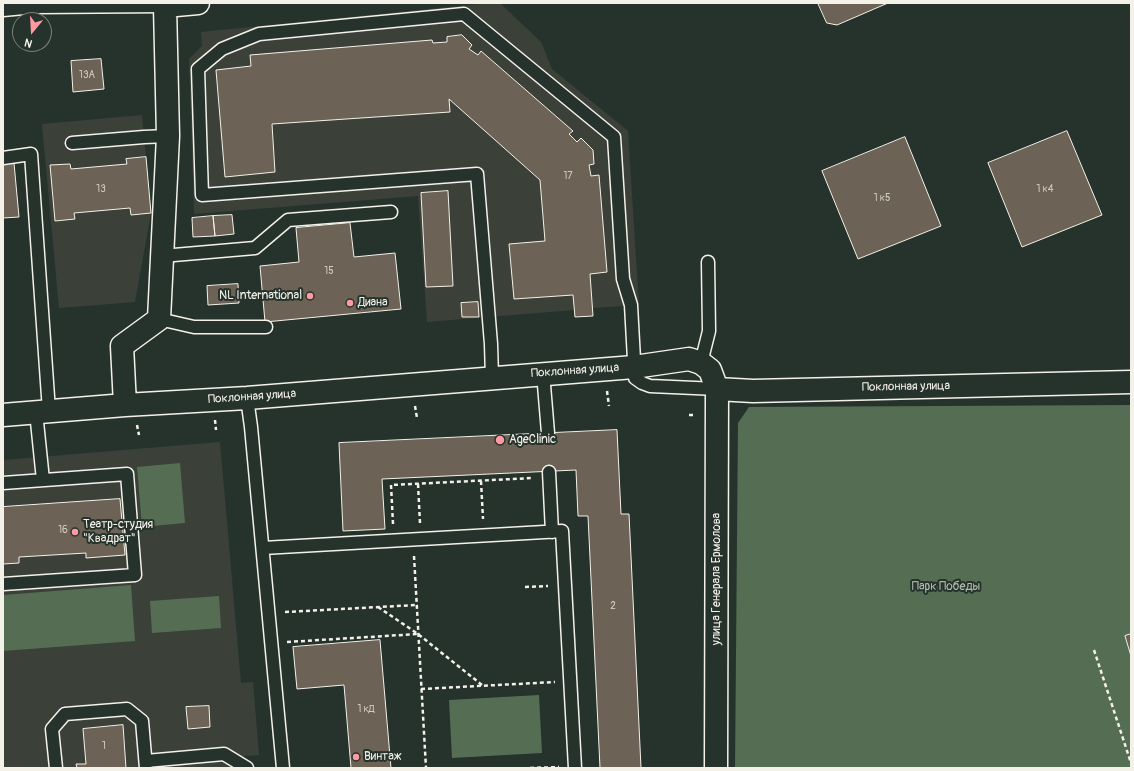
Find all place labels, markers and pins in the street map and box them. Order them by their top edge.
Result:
place label: NL International [219,289,302,303]
marker: NL International [305,291,315,301]
place label: Диана [358,296,388,310]
marker: Диана [345,298,355,308]
place label: AgeClinic [509,433,556,447]
marker: AgeClinic [494,434,506,446]
place label: Театр-студия "Квадрат" [83,518,153,546]
marker: Театр-студия "Квадрат" [70,527,80,537]
place label: Винтаж [364,750,401,764]
marker: Винтаж [351,752,361,762]

